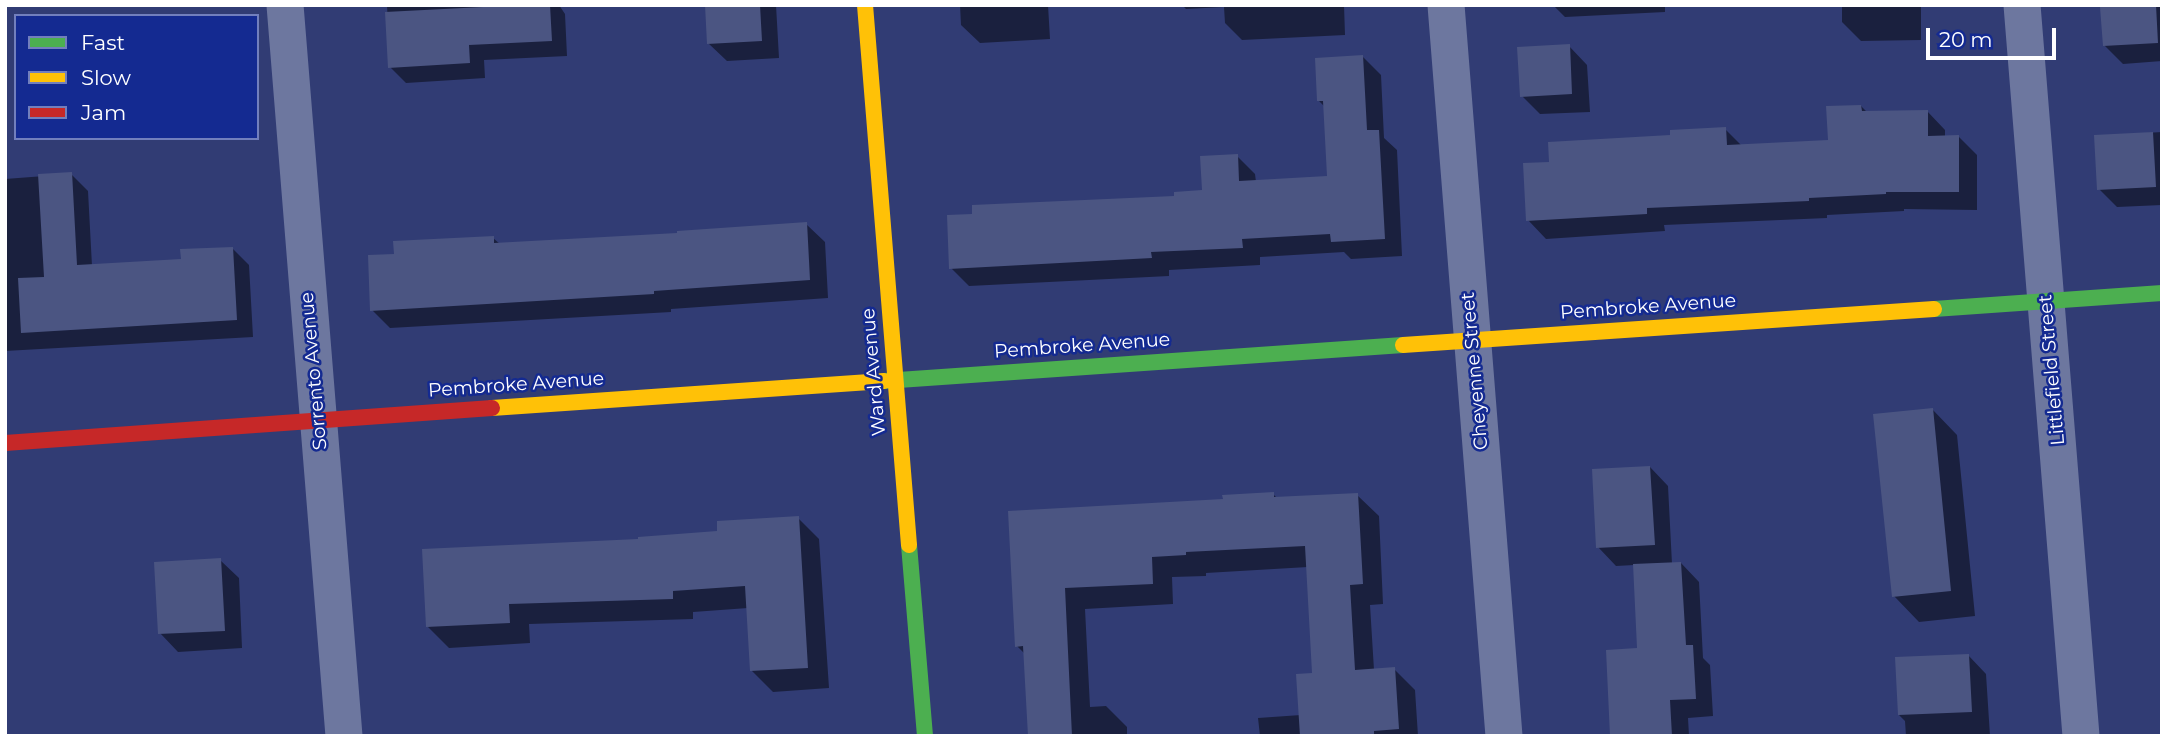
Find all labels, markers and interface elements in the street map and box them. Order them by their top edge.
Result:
legend [14,14,259,140]
scale bar [1929,14,2058,58]
text: 20 m [1939,27,1993,52]
text: Fast [81,30,125,55]
text: Slow [81,65,131,90]
text: Jam [81,100,126,125]
street label: Pembroke Avenue [1559,289,1737,325]
street label: Sorrento Avenue [296,291,332,451]
street label: Cheyenne Street [1457,291,1493,451]
street label: Littlefield Street [2034,294,2070,446]
street label: Ward Avenue [857,307,891,437]
street label: Pembroke Avenue [993,328,1171,364]
street label: Pembroke Avenue [427,367,605,403]

